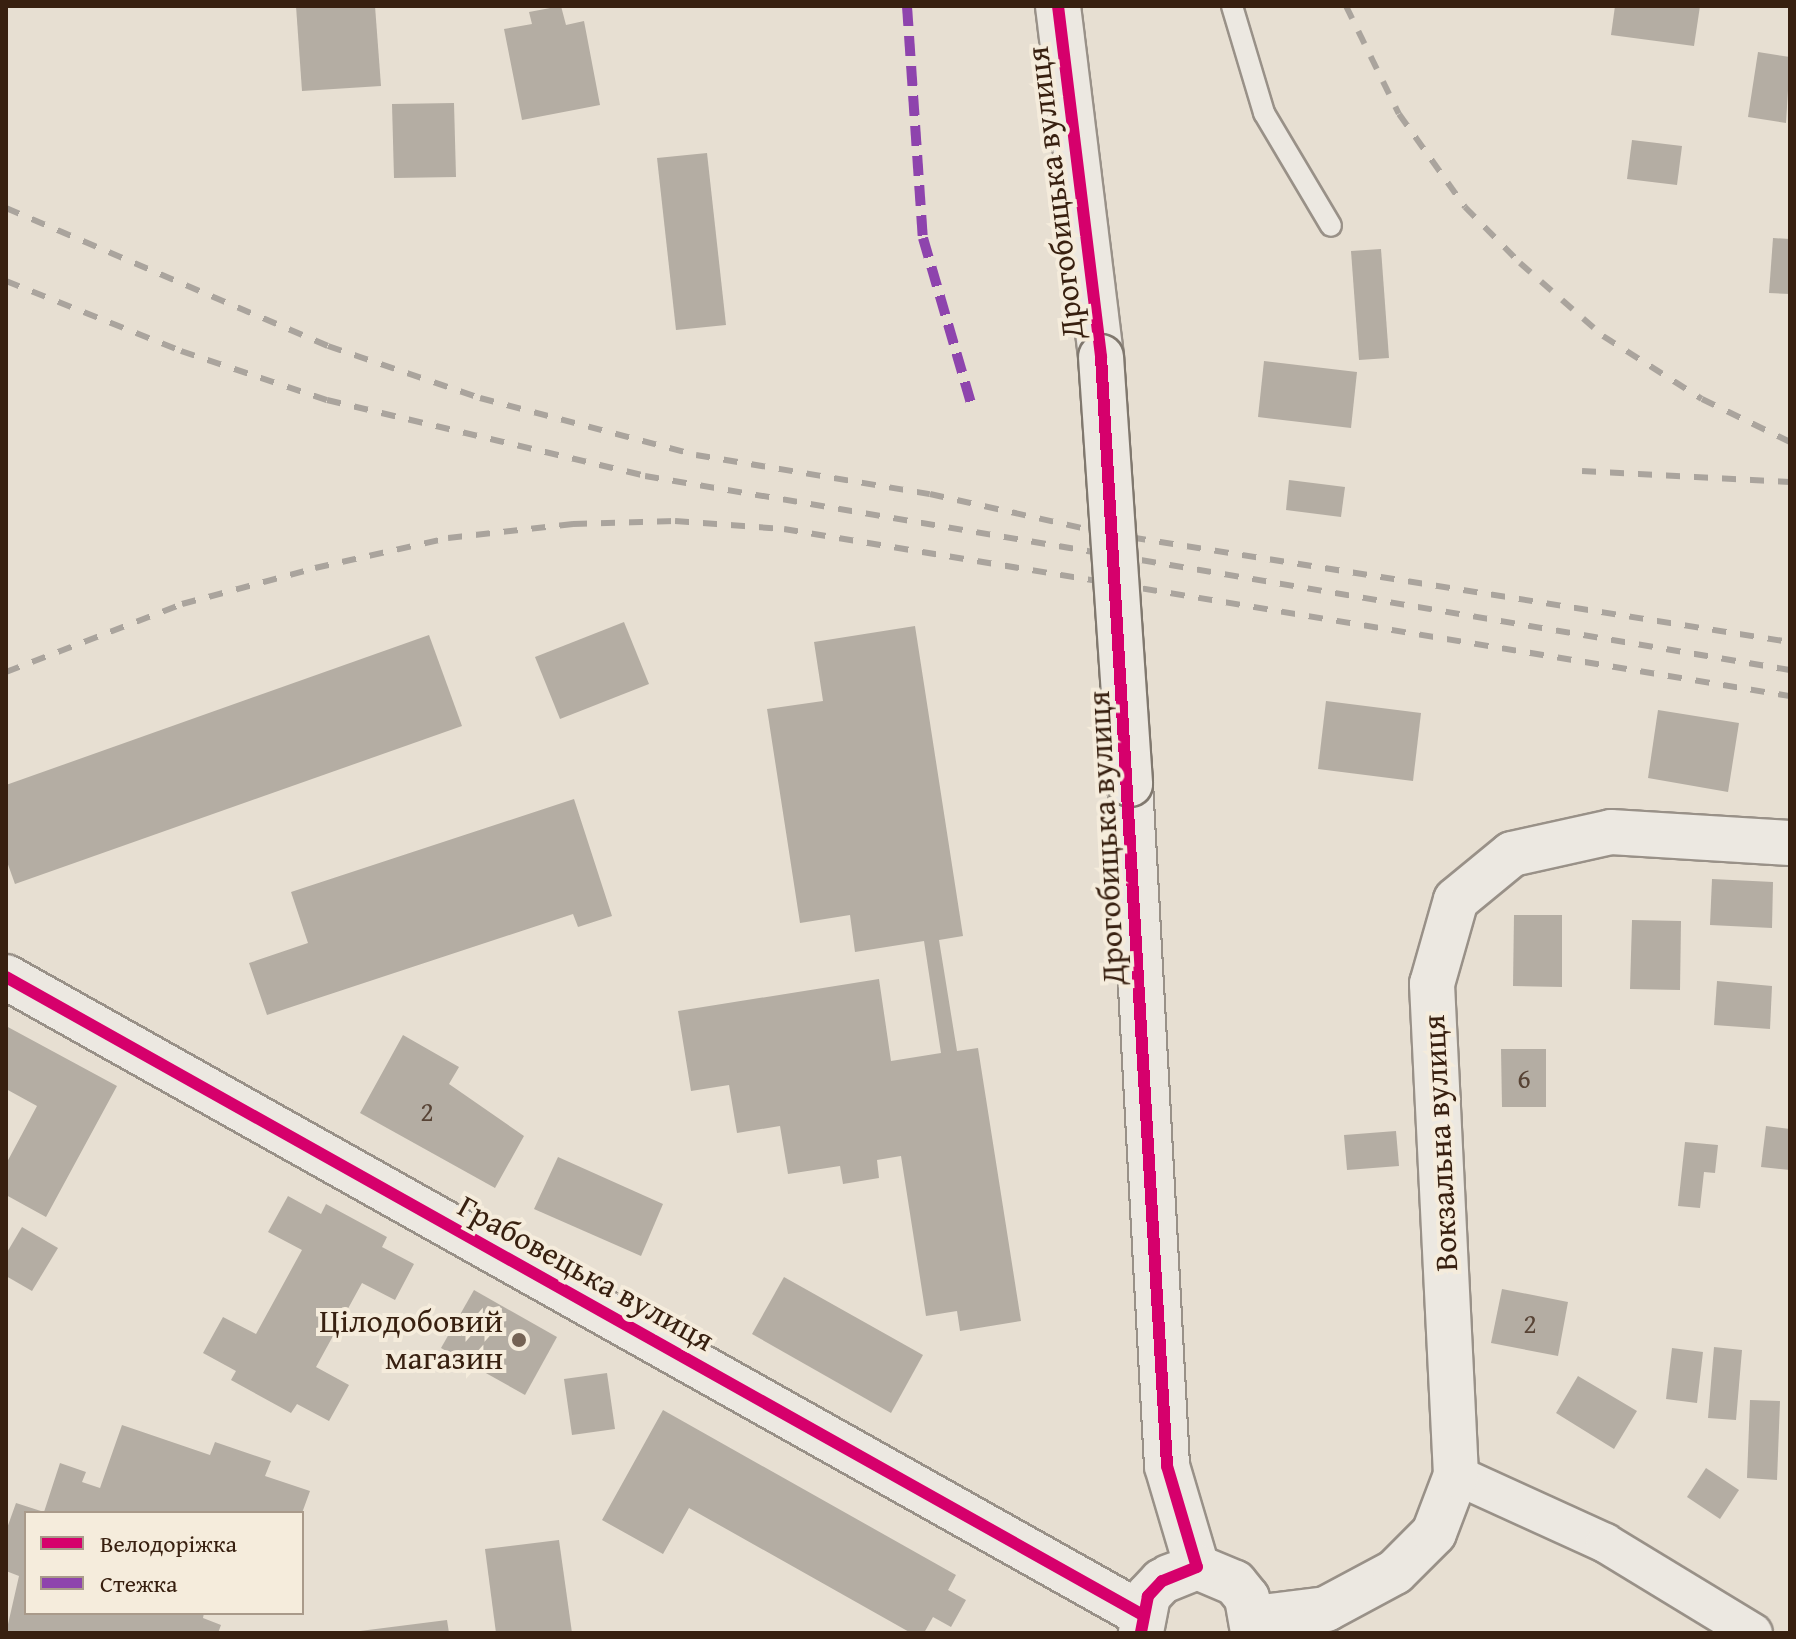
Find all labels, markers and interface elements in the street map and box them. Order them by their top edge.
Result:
street label: Дрогобицька вулиця [1018,44,1092,342]
street label: Дрогобицька вулиця [1079,690,1133,986]
street label: Вокзальна вулиця [1414,1014,1466,1272]
house number: 6 [1517,1061,1531,1095]
house number: 2 [420,1094,434,1128]
street label: Грабовецька вулиця [451,1187,721,1359]
place label: Цілодобовий магазин [319,1303,503,1378]
house number: 2 [1523,1306,1537,1340]
marker: Цілодобовий магазин [510,1331,528,1349]
legend [24,1511,304,1615]
text: Велодоріжка [100,1526,237,1561]
text: Стежка [100,1566,177,1601]

